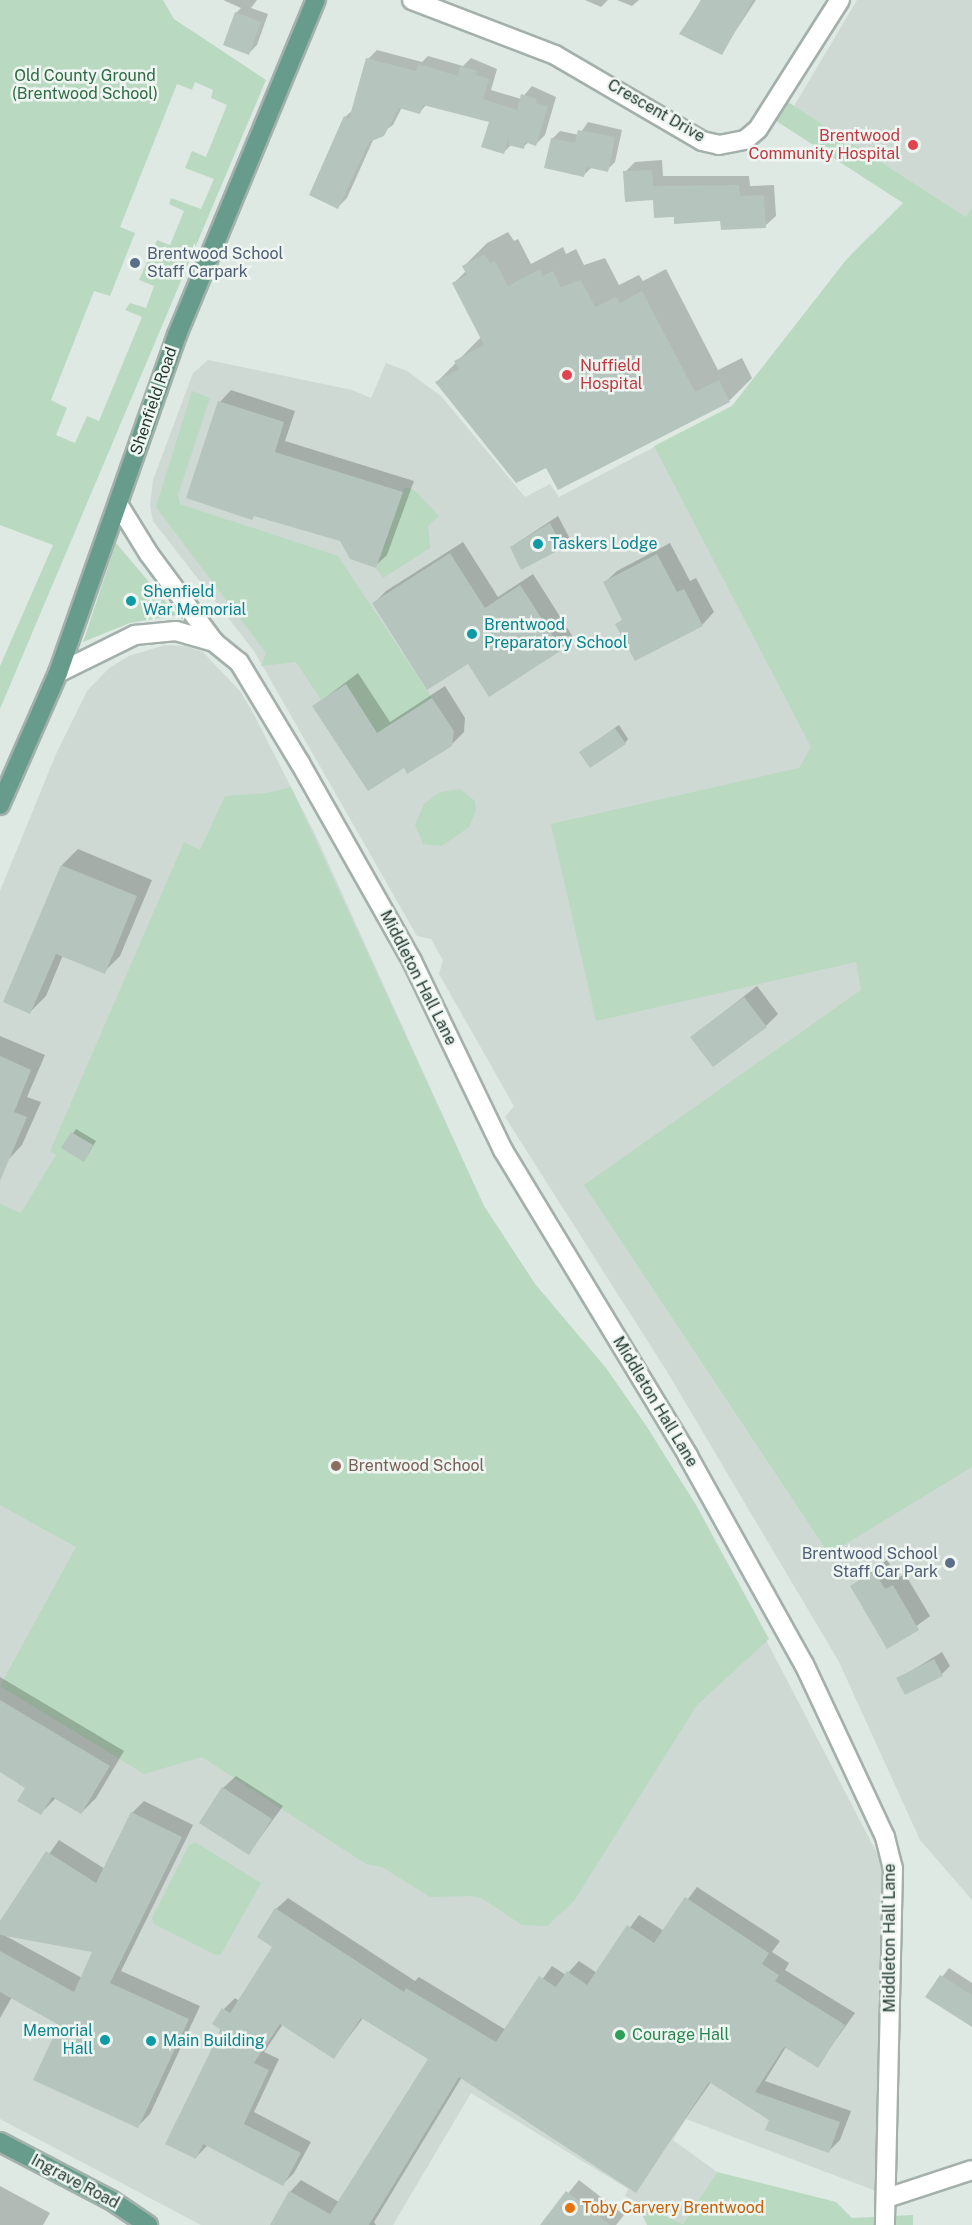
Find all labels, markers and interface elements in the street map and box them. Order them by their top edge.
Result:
park label: Old County Ground (Brentwood School) [12,66,158,104]
street label: Crescent Drive [604,75,708,147]
place label: Brentwood Community Hospital [748,126,900,164]
marker: Brentwood Community Hospital [904,136,922,154]
place label: Brentwood School Staff Carpark [147,244,283,282]
marker: Brentwood School Staff Carpark [128,256,142,270]
street label: Shenfield Road [127,344,181,458]
place label: Nuffield Hospital [580,356,643,394]
marker: Nuffield Hospital [558,366,576,384]
place label: Taskers Lodge [550,534,658,554]
marker: Taskers Lodge [531,537,545,551]
place label: Shenfield War Memorial [143,582,246,620]
marker: Shenfield War Memorial [124,594,138,608]
place label: Brentwood Preparatory School [484,615,628,653]
marker: Brentwood Preparatory School [465,627,479,641]
street label: Middleton Hall Lane [376,907,460,1049]
street label: Middleton Hall Lane [608,1333,702,1471]
place label: Brentwood School [348,1456,484,1476]
marker: Brentwood School [329,1459,343,1473]
place label: Brentwood School Staff Car Park [802,1544,938,1582]
marker: Brentwood School Staff Car Park [943,1556,957,1570]
street label: Middleton Hall Lane [880,1863,900,2013]
place label: Memorial Hall [23,2021,93,2059]
place label: Courage Hall [632,2025,729,2045]
marker: Courage Hall [613,2028,627,2042]
place label: Main Building [163,2031,265,2051]
marker: Memorial Hall [98,2033,112,2047]
marker: Main Building [144,2034,158,2048]
street label: Ingrave Road [28,2151,122,2213]
place label: Toby Carvery Brentwood [582,2198,764,2218]
marker: Toby Carvery Brentwood [563,2201,577,2215]

